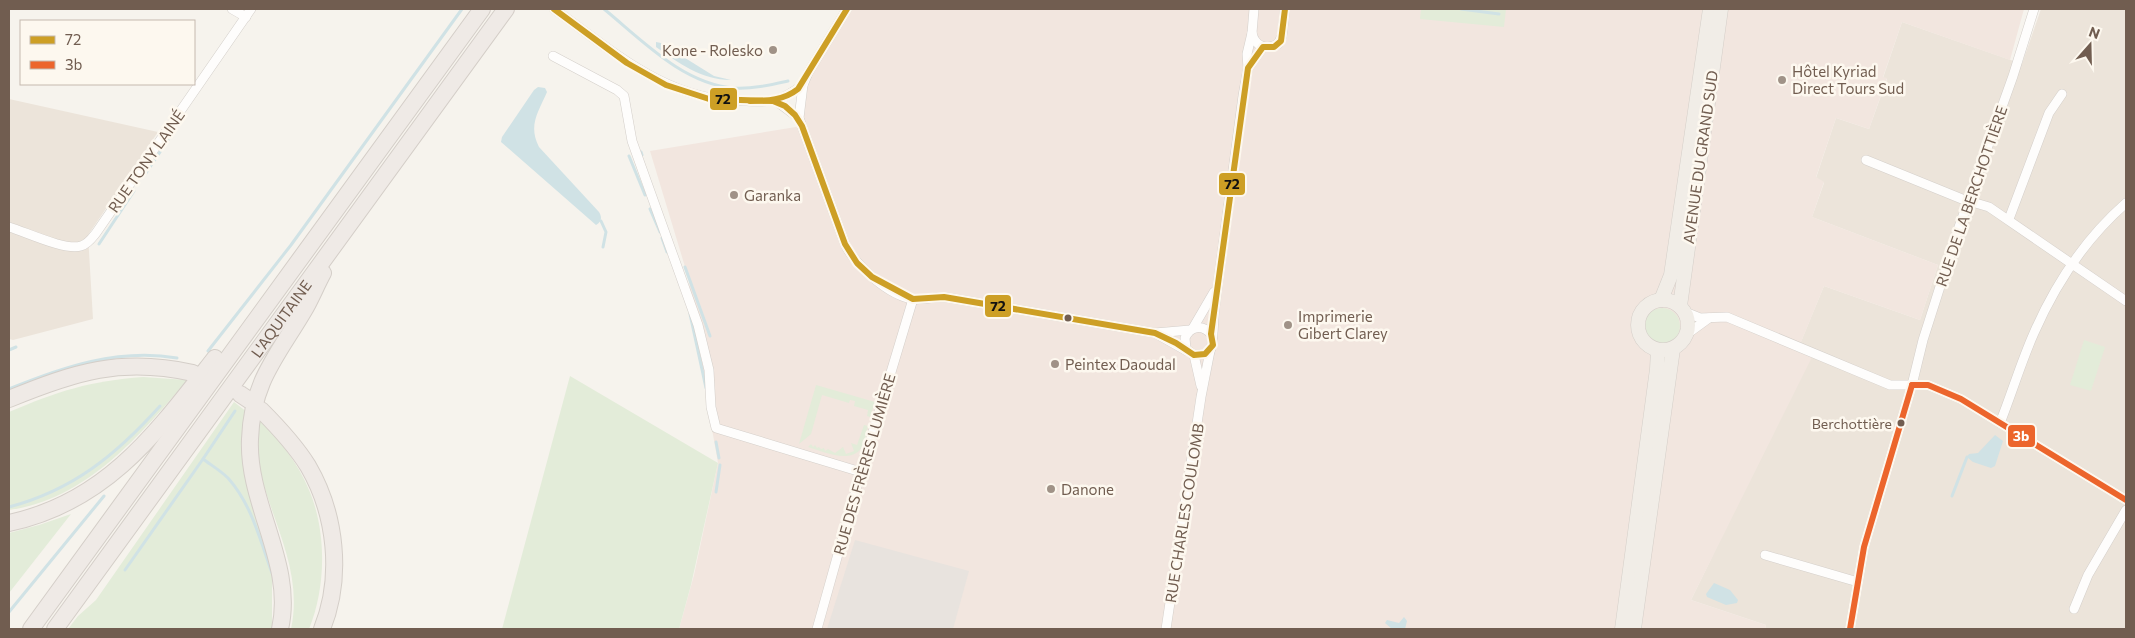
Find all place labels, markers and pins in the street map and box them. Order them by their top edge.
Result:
place label: Kone - Rolesko [662,41,763,59]
marker: Kone - Rolesko [767,44,779,56]
place label: Hôtel Kyriad Direct Tours Sud [1792,62,1904,97]
marker: Hôtel Kyriad Direct Tours Sud [1776,74,1788,86]
place label: Garanka [744,186,801,204]
marker: Garanka [728,189,740,201]
place label: Imprimerie Gibert Clarey [1298,307,1388,342]
unlabelled marker [1063,313,1073,323]
marker: Imprimerie Gibert Clarey [1282,319,1294,331]
place label: Peintex Daoudal [1065,355,1176,373]
marker: Peintex Daoudal [1049,358,1061,370]
place label: Berchottière [1812,415,1892,432]
marker: Berchottière [1896,418,1906,428]
place label: Danone [1061,480,1114,498]
marker: Danone [1045,483,1057,495]

